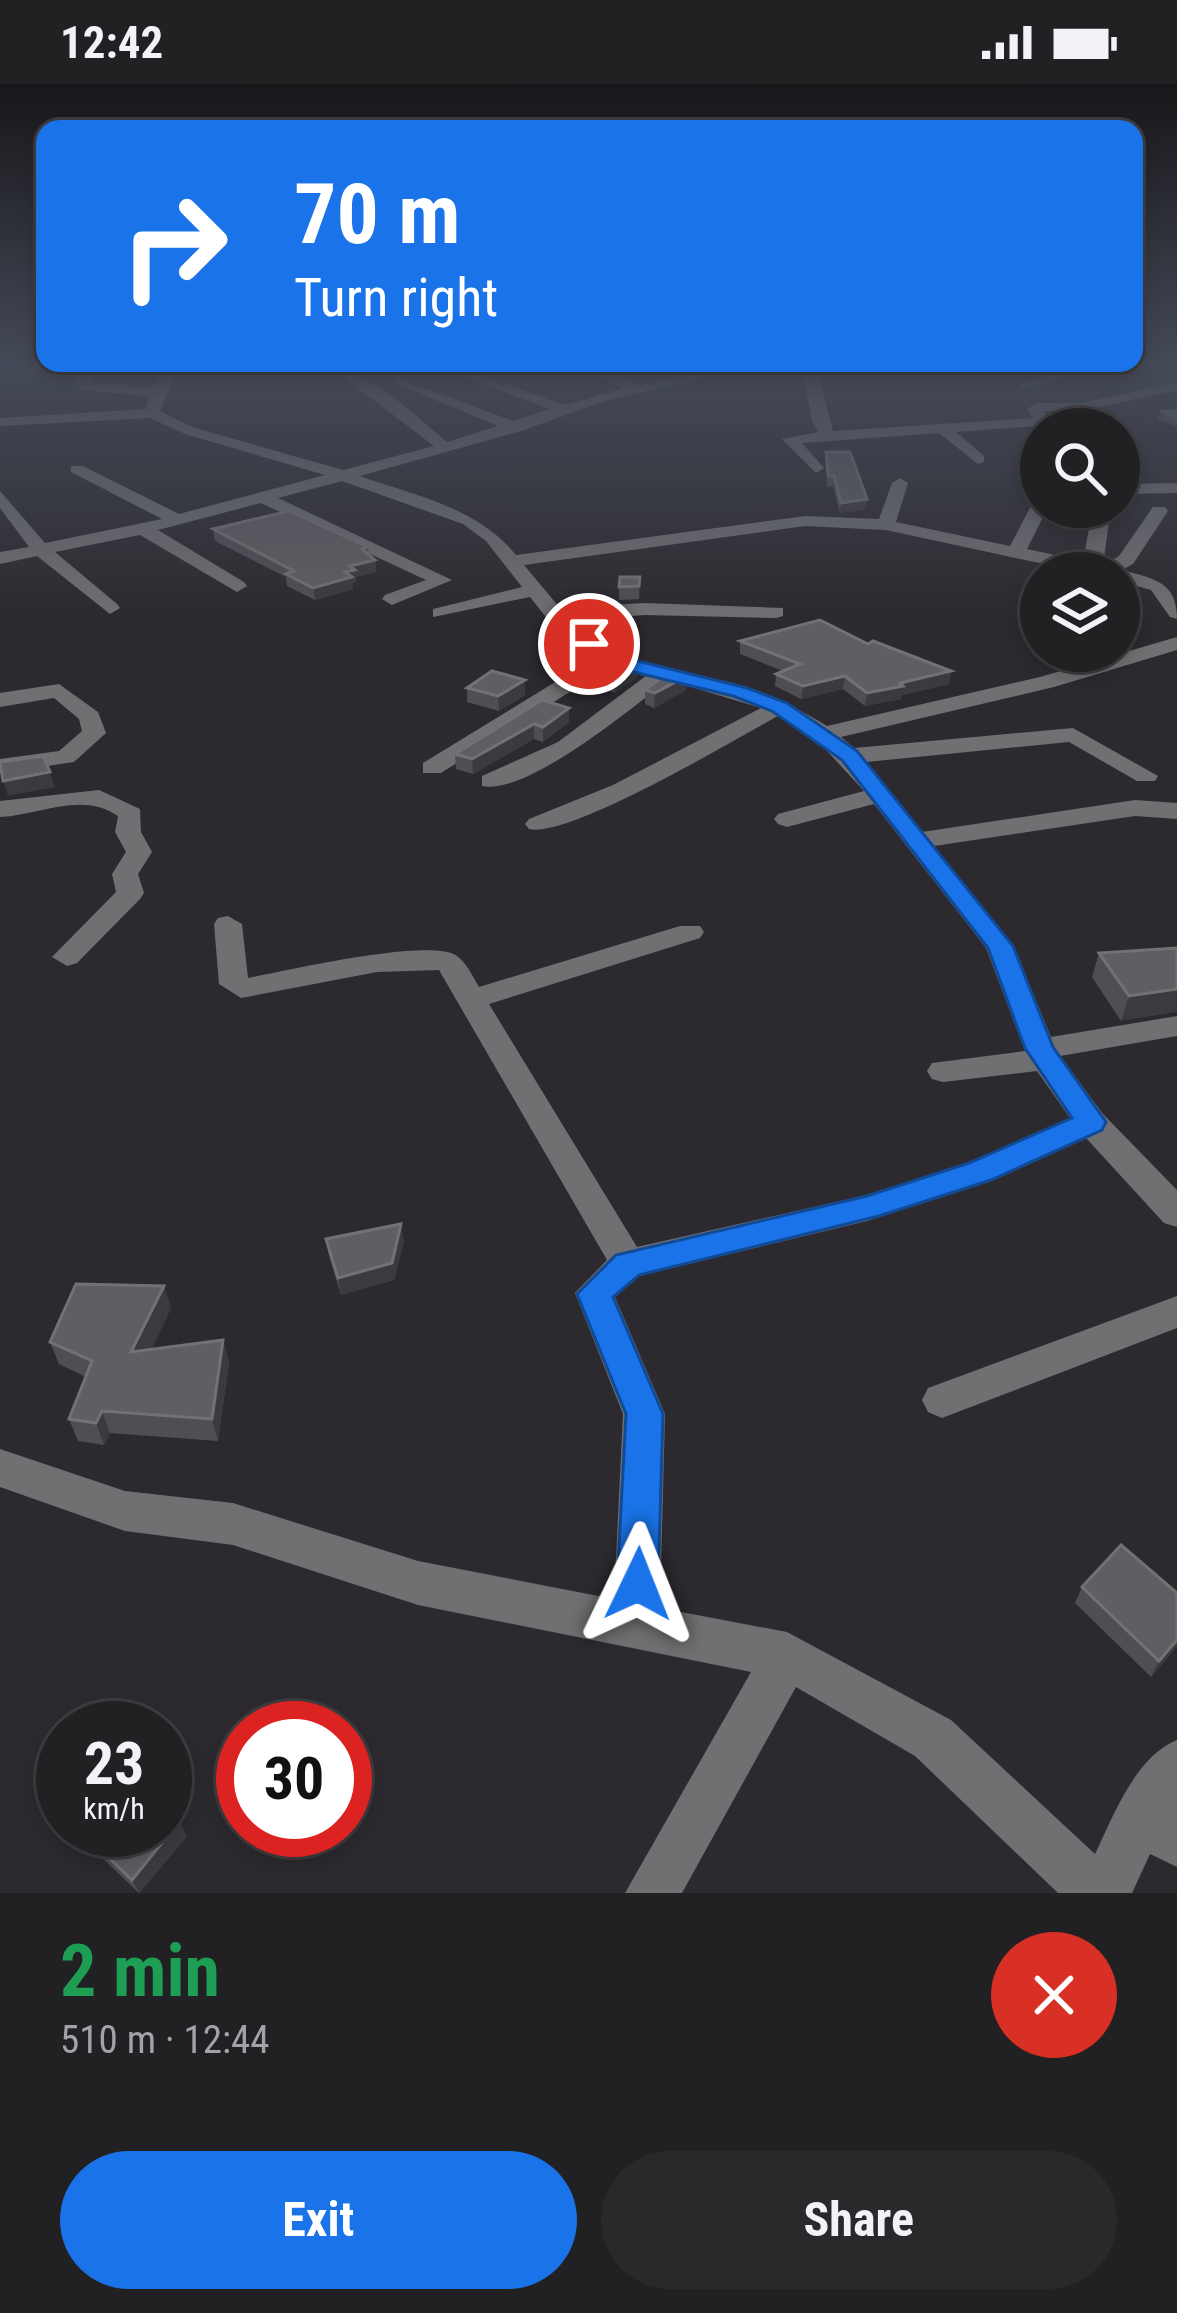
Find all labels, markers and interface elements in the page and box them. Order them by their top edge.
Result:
text: 12:42 [60,16,163,69]
text: 70 m [294,165,461,264]
icon: right [96,168,252,324]
text: Turn right [294,266,498,329]
map controls [1020,408,1140,672]
button: search [1020,408,1140,528]
button: layers [1020,552,1140,672]
pin [538,593,640,695]
icon: arrive [556,611,622,677]
position arrow [575,1521,701,1647]
speed limit sign: 30 [216,1701,372,1857]
text: 23 [84,1728,144,1799]
text: km/h [83,1791,145,1826]
text: 2 min [60,1929,220,2014]
button: close [991,1932,1117,2058]
text: 510 m · 12:44 [60,2017,270,2063]
button: Exit [60,2151,577,2289]
button: Share [601,2151,1117,2289]

